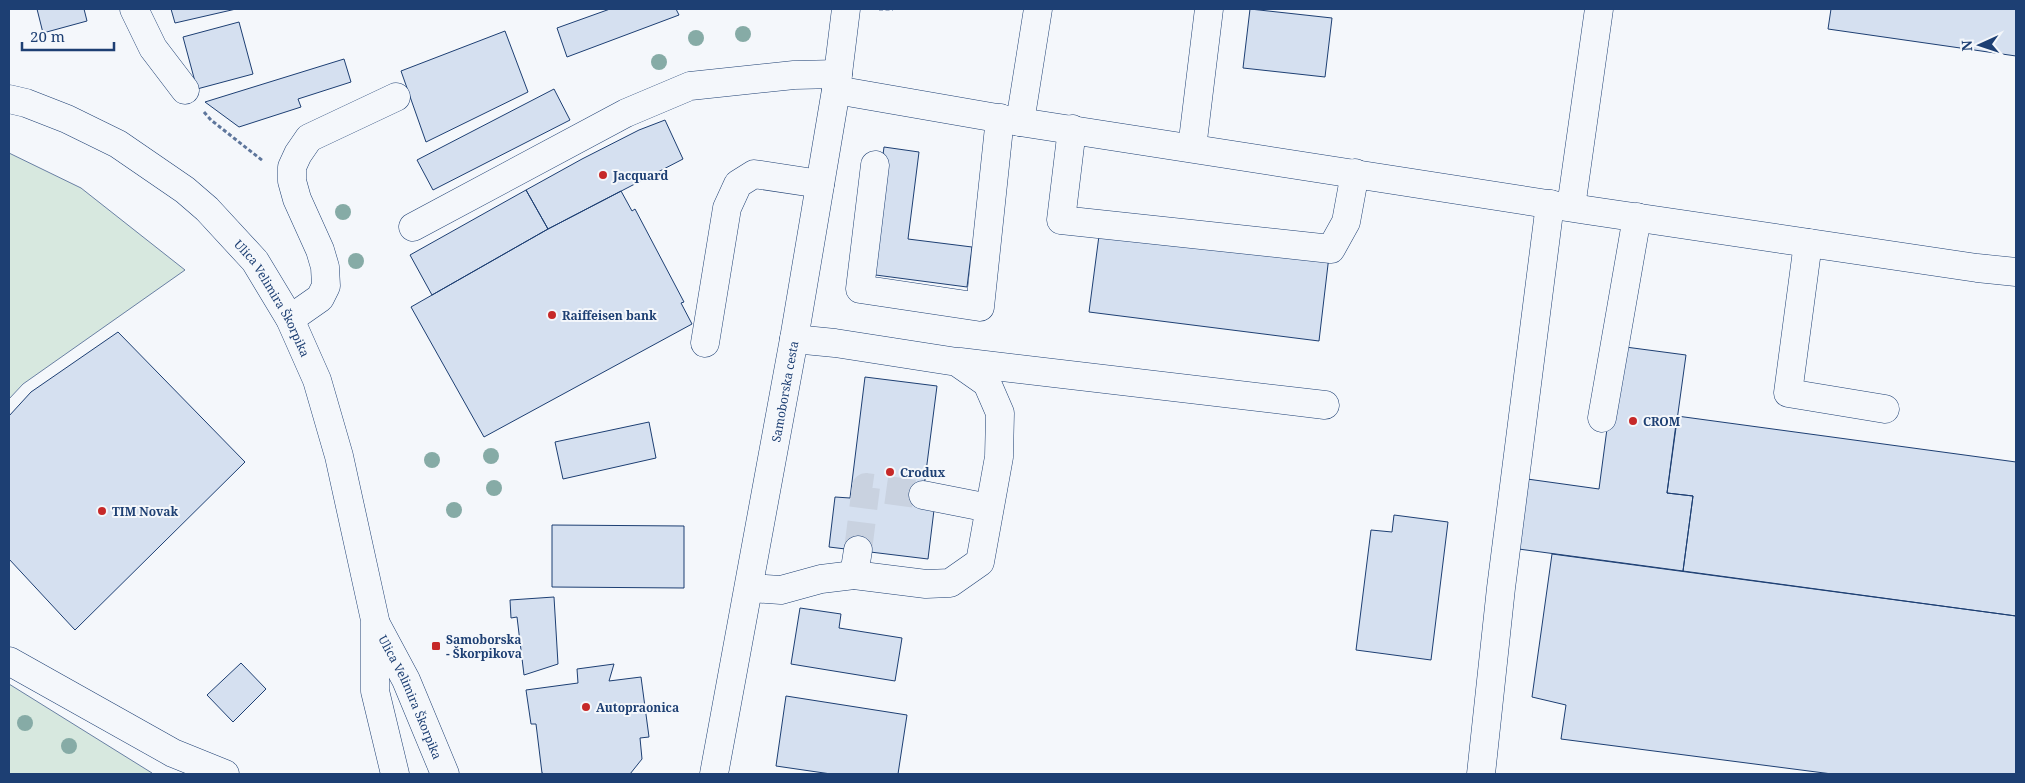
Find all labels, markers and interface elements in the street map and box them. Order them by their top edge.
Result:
scale bar [22,20,115,52]
north arrow [1955,20,2005,70]
text: 20 m [30,26,65,46]
text: N [1957,40,1976,52]
place label: Jacquard [612,167,669,184]
marker: Jacquard [597,169,609,181]
street label: Ulica Velimira Škorpika [231,236,314,359]
place label: Raiffeisen bank [562,307,657,324]
marker: Raiffeisen bank [546,309,558,321]
street label: Samoborska cesta [767,339,802,443]
place label: CROM [1643,413,1681,430]
marker: CROM [1627,415,1639,427]
place label: Crodux [900,464,945,481]
marker: Crodux [884,466,896,478]
place label: TIM Novak [112,503,178,520]
marker: TIM Novak [96,505,108,517]
place label: Samoborska - Škorpikova [446,631,522,662]
street label: Ulica Velimira Škorpika [375,632,446,762]
marker: Samoborska - Škorpikova [430,640,442,652]
place label: Autopraonica [596,699,679,716]
marker: Autopraonica [580,701,592,713]

